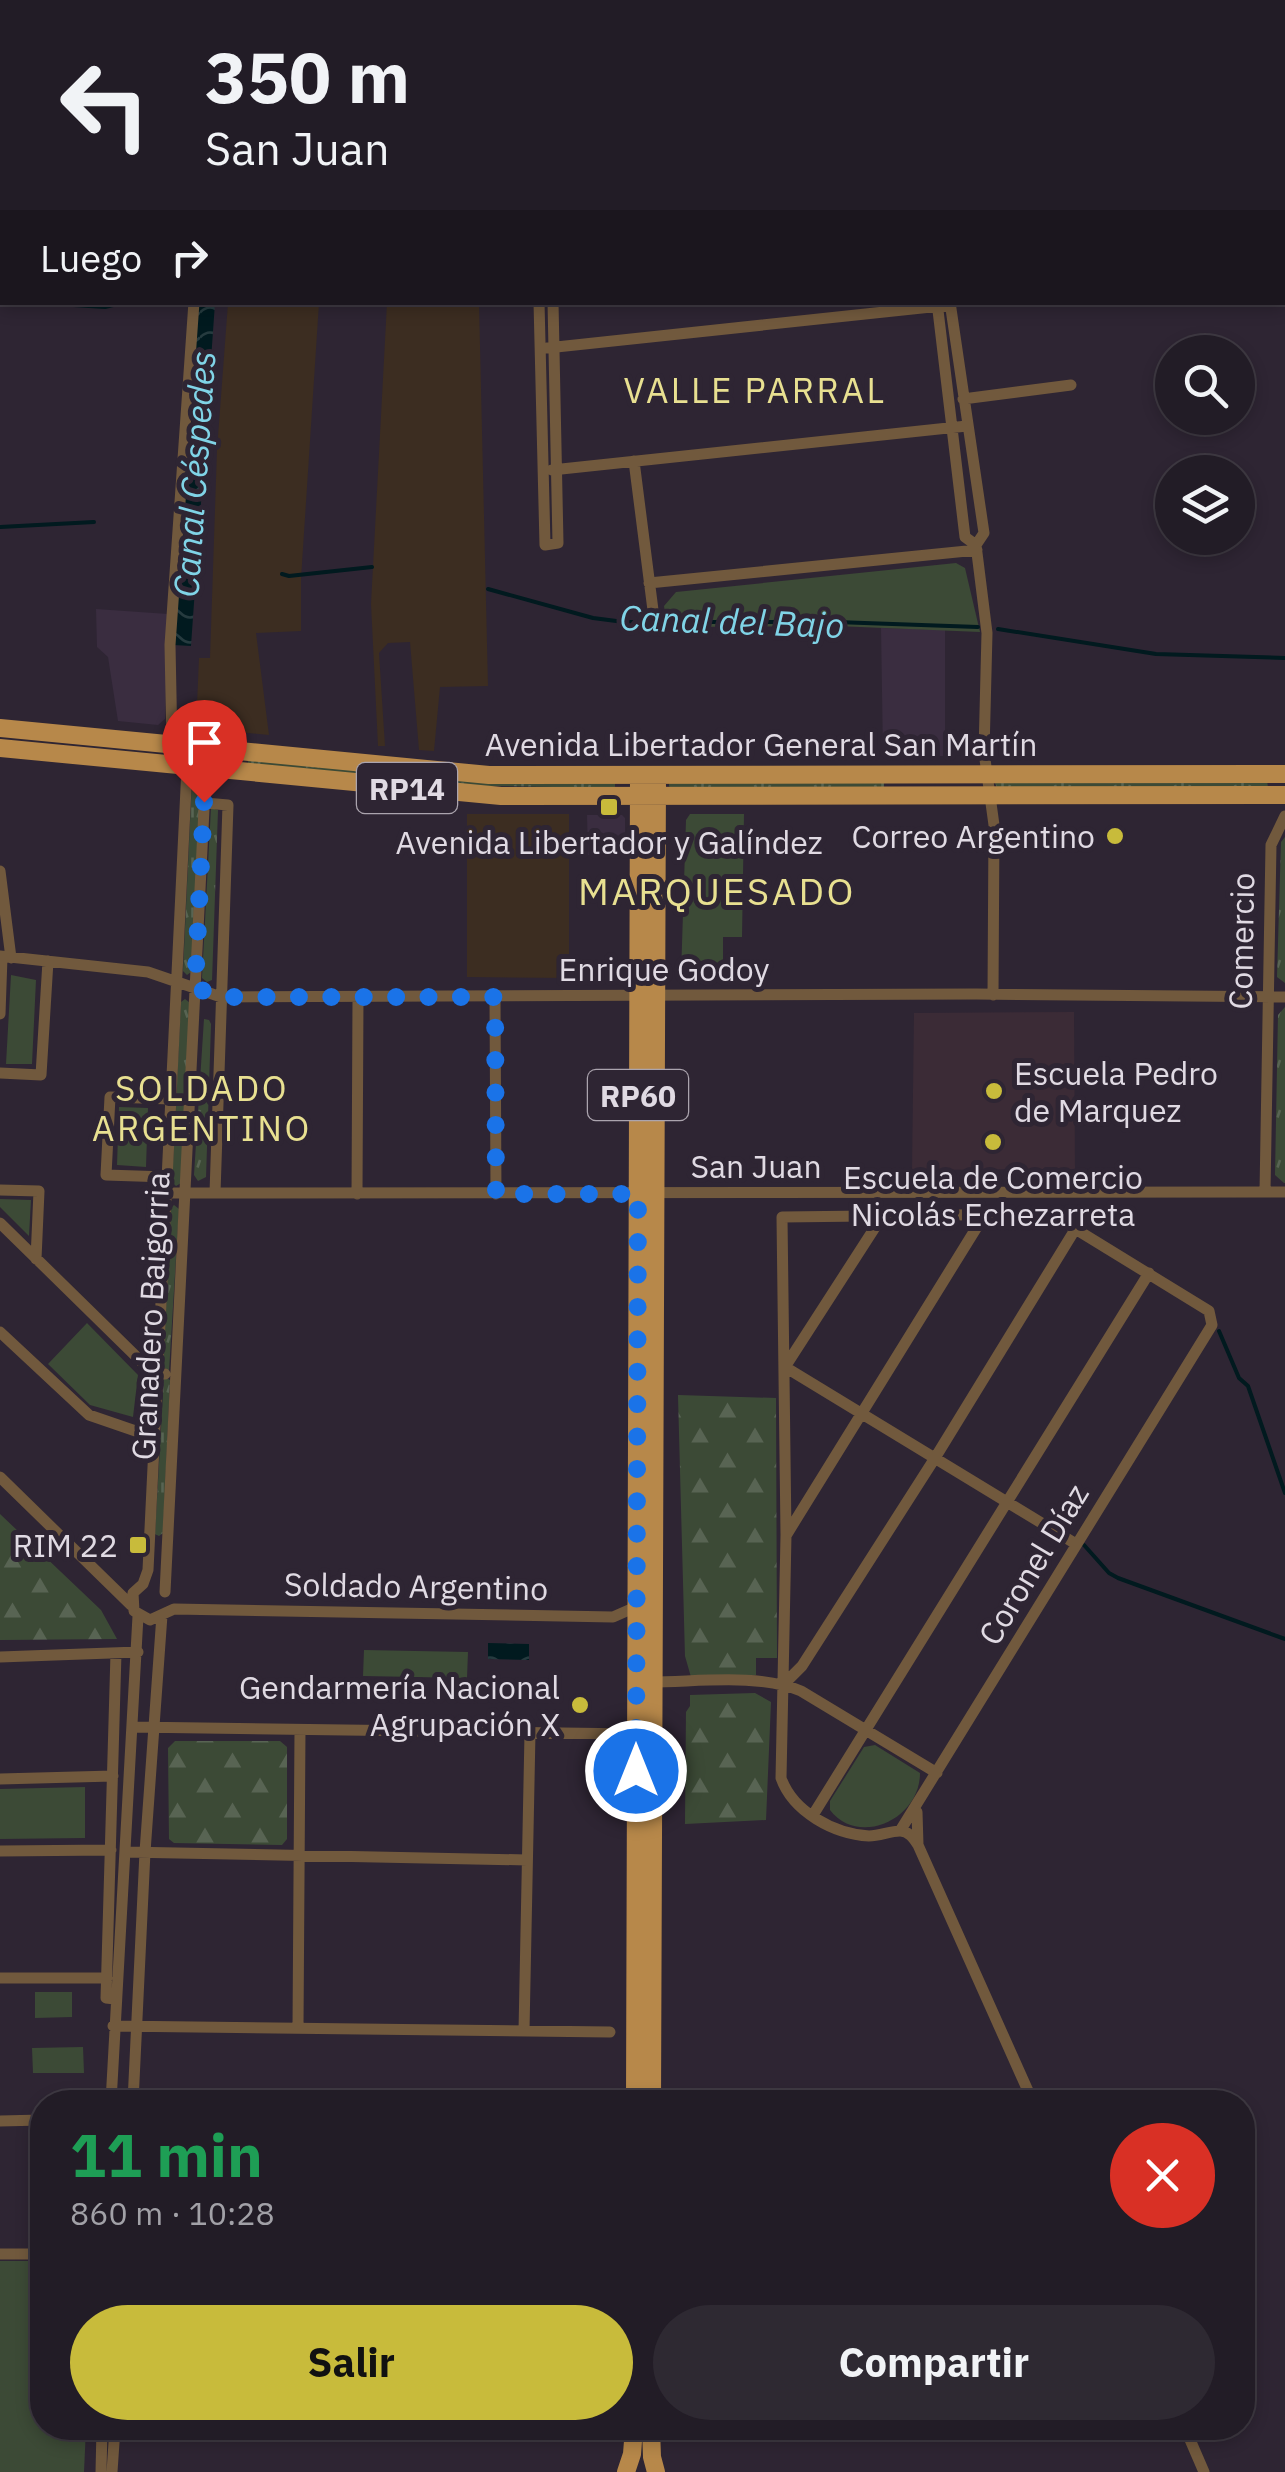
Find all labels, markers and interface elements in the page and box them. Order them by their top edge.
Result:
text: 350 m [205,31,410,122]
icon: left [40,40,170,170]
text: San Juan [205,119,389,177]
icon: right [162,230,217,285]
text: Luego [40,233,142,282]
map controls [1155,335,1255,555]
button: search [1155,335,1255,435]
water label: Canal Céspedes [162,349,226,599]
district label: VALLE PARRAL [624,367,886,413]
button: layers [1155,455,1255,555]
water label: Canal del Bajo [619,594,845,648]
pin [162,700,247,803]
icon: arrive [177,715,232,770]
street label: Avenida Libertador General San Martín [485,723,1037,765]
road number: RP14 [357,763,457,813]
marker: Avenida Libertador y Galíndez [598,796,620,818]
place label: Correo Argentino [852,815,1095,857]
place label: Avenida Libertador y Galíndez [396,821,822,863]
marker: Correo Argentino [1104,825,1126,847]
district label: MARQUESADO [578,866,856,915]
street label: Comercio [1219,872,1263,1010]
street label: Enrique Godoy [559,948,769,990]
place label: Escuela Pedro de Marquez [1014,1052,1218,1131]
district label: SOLDADO ARGENTINO [92,1065,312,1151]
road number: RP60 [588,1070,688,1120]
marker: Escuela Pedro de Marquez [983,1080,1005,1102]
marker: Escuela de Comercio Nicolás Echezarreta [982,1131,1004,1153]
street label: San Juan [690,1145,822,1187]
place label: Escuela de Comercio Nicolás Echezarreta [843,1156,1143,1235]
street label: Granadero Baigorria [121,1171,179,1461]
street label: Coronel Díaz [968,1476,1098,1652]
place label: RIM 22 [13,1524,118,1566]
marker: RIM 22 [127,1534,149,1556]
street label: Soldado Argentino [284,1563,548,1609]
place label: Gendarmería Nacional Agrupación X [239,1666,560,1745]
marker: Gendarmería Nacional Agrupación X [569,1694,591,1716]
position arrow [584,1719,688,1823]
text: 11 min [70,2115,263,2194]
button: close [1110,2123,1215,2228]
text: 860 m · 10:28 [70,2192,275,2234]
button: Salir [70,2305,633,2420]
button: Compartir [653,2305,1215,2420]

